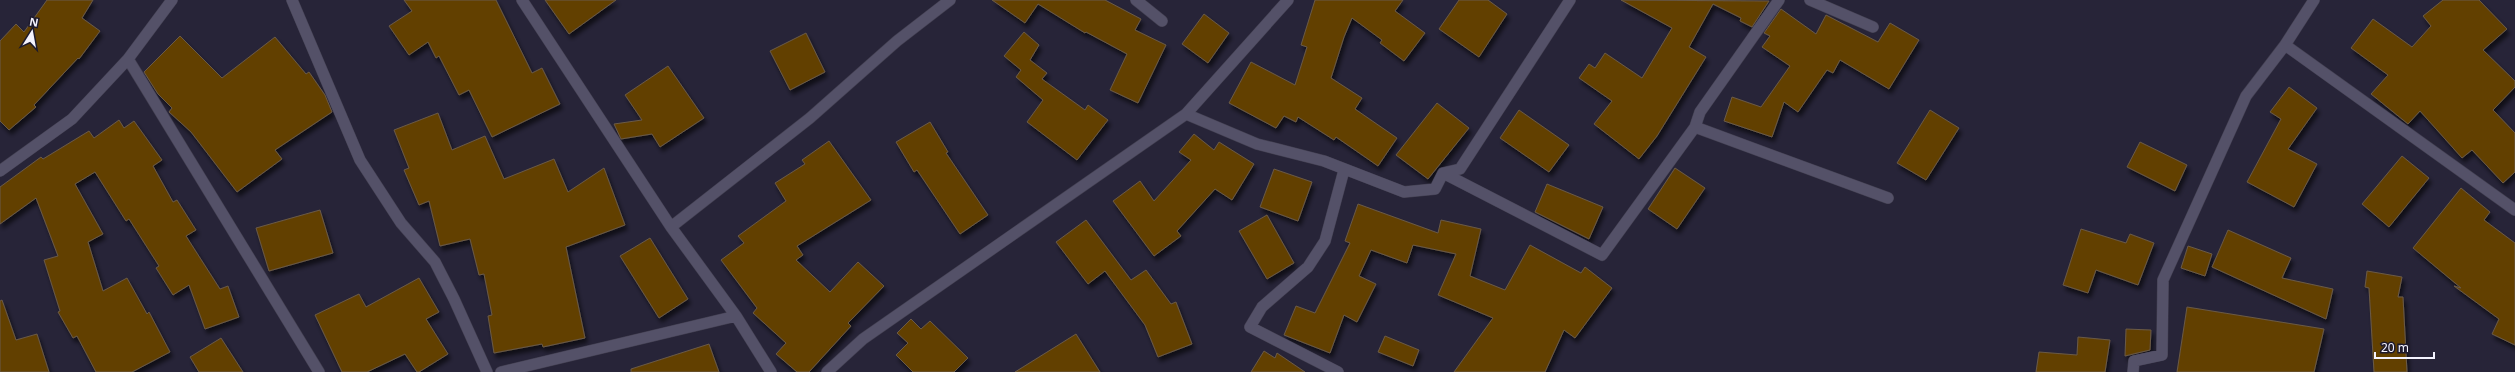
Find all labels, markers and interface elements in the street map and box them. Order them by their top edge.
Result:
north arrow [12,12,52,52]
text: N [28,13,40,30]
scale bar [2375,334,2434,360]
text: 20 m [2381,339,2409,356]

